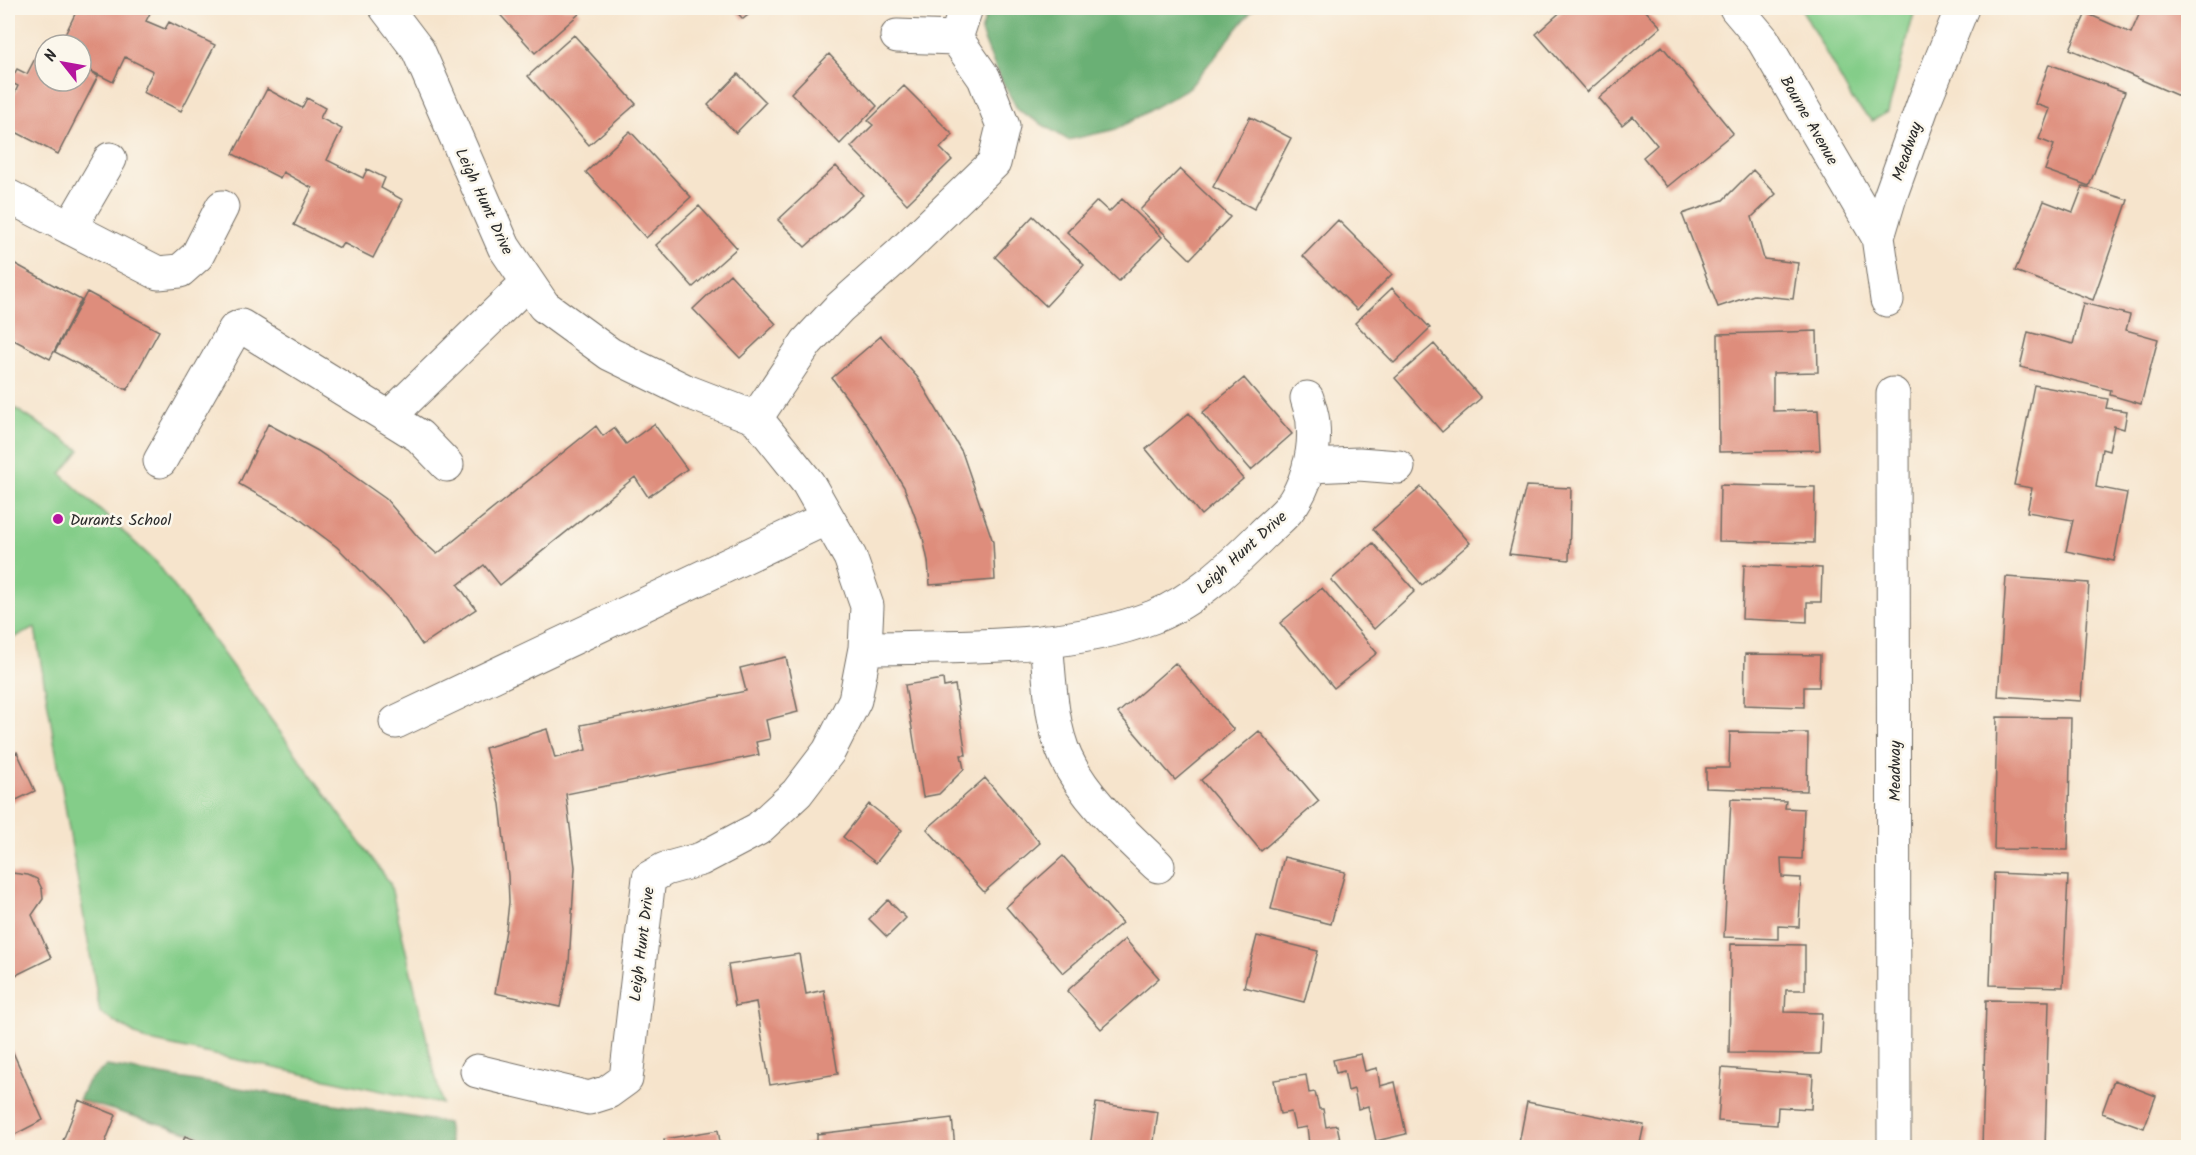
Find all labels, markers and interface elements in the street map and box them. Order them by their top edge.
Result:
north arrow [33,33,93,93]
text: N [38,45,65,67]
street label: Bourne Avenue [1773,71,1844,170]
street label: Meadway [1886,118,1929,184]
street label: Leigh Hunt Drive [448,144,519,259]
street label: Leigh Hunt Drive [1191,505,1293,601]
place label: Durants School [70,508,171,533]
marker: Durants School [51,512,65,526]
street label: Meadway [1883,740,1908,802]
street label: Leigh Hunt Drive [623,885,662,1003]

